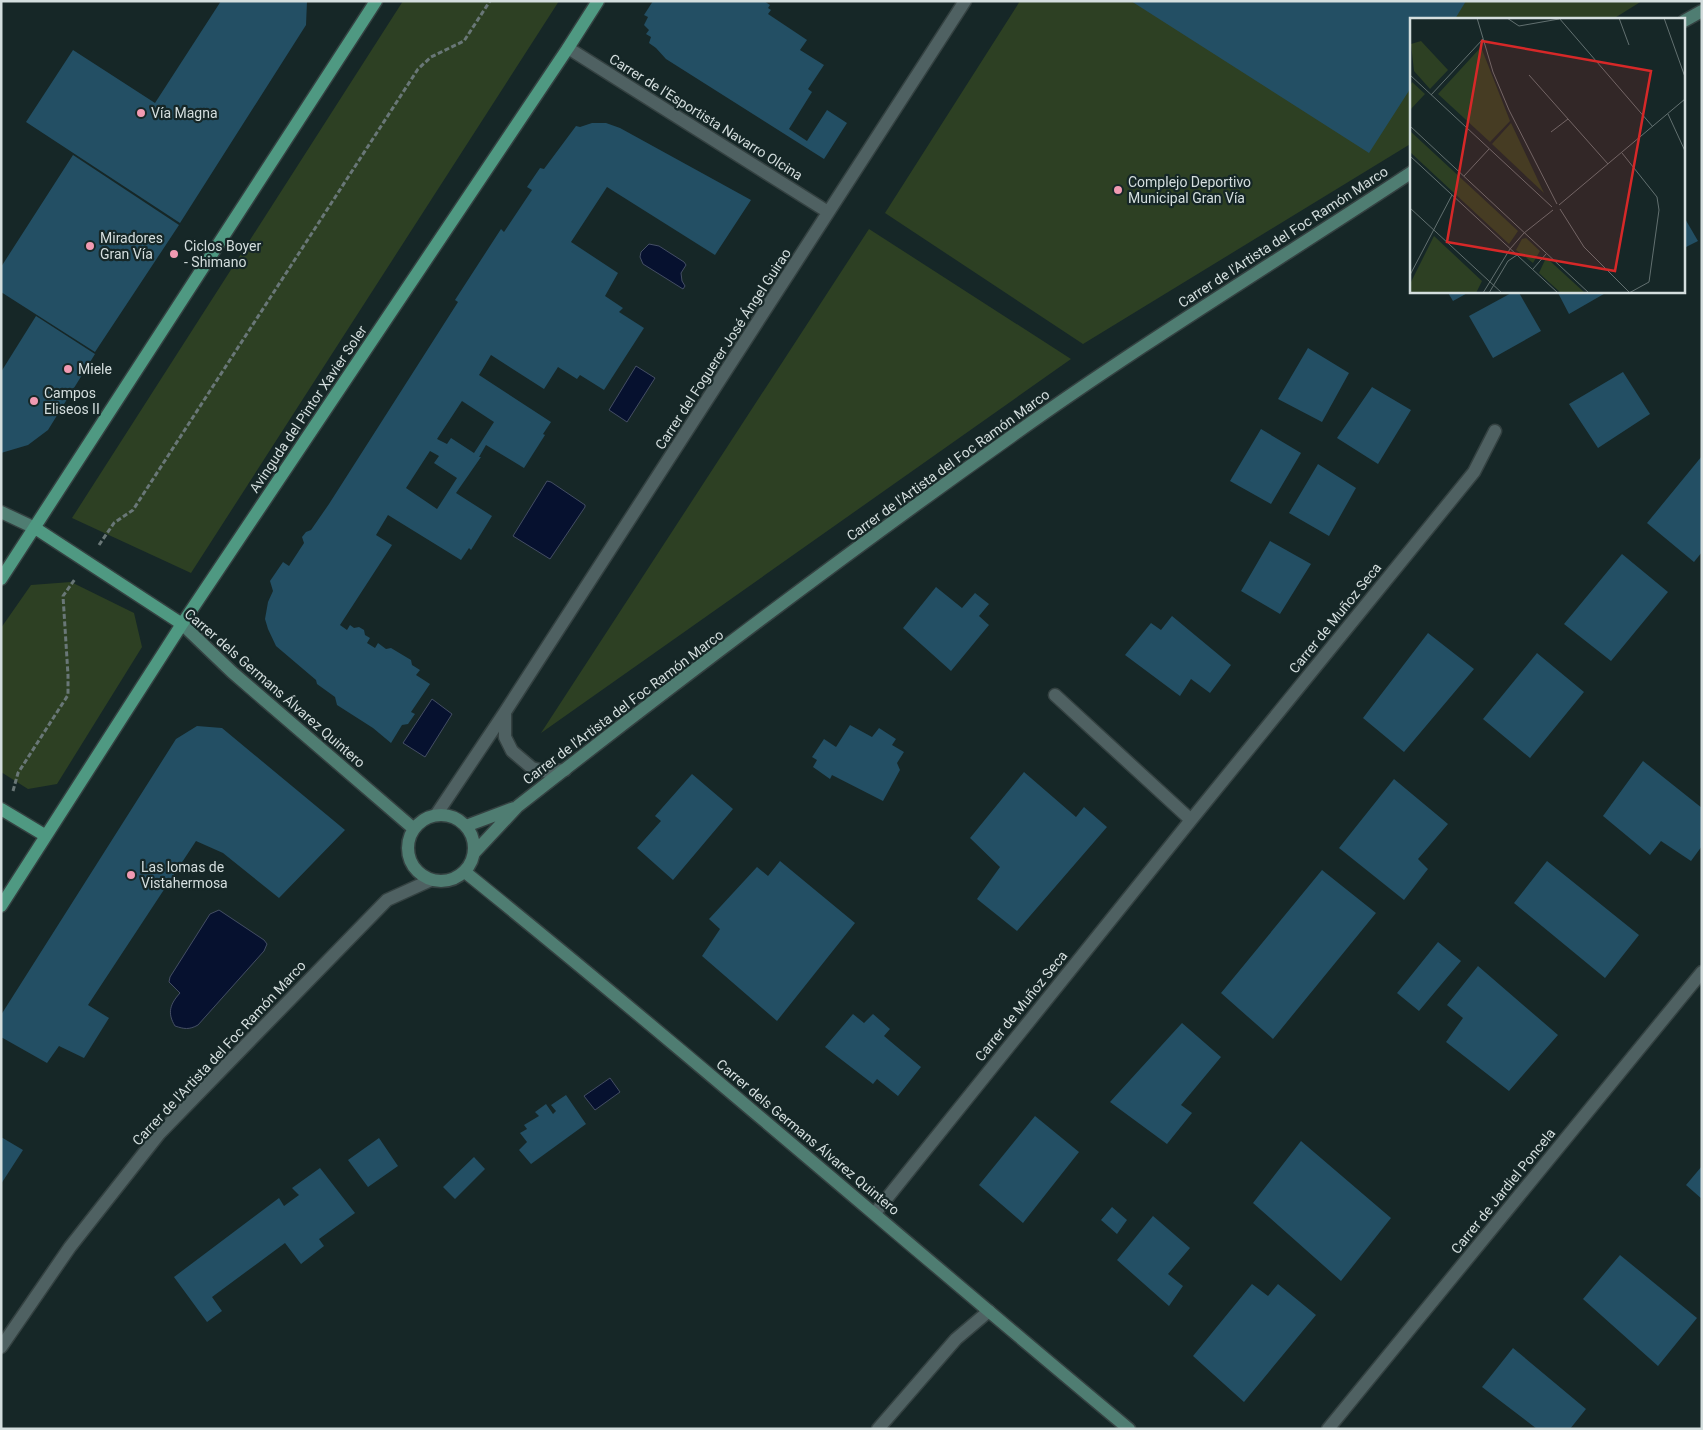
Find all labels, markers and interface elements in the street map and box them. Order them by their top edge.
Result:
inset map [1410,18,1686,292]
street label: Carrer de l'Esportista Navarro Olcina [606,51,806,183]
place label: Vía Magna [151,105,218,121]
marker: Vía Magna [135,107,147,119]
street label: Carrer de l'Artista del Foc Ramón Marco [1175,163,1391,311]
place label: Complejo Deportivo Municipal Gran Vía [1128,174,1251,206]
marker: Complejo Deportivo Municipal Gran Vía [1112,184,1124,196]
place label: Miradores Gran Vía [100,230,163,262]
place label: Ciclos Boyer - Shimano [184,238,261,270]
marker: Miradores Gran Vía [84,240,96,252]
street label: Carrer del Foguerer José Ángel Guirao [651,245,794,452]
marker: Ciclos Boyer - Shimano [168,248,180,260]
street label: Avinguda del Pintor Xavier Soler [246,322,370,496]
place label: Miele [78,361,112,377]
marker: Miele [62,363,74,375]
place label: Campos Eliseos II [44,385,100,417]
street label: Carrer de l'Artista del Foc Ramón Marco [844,386,1053,544]
marker: Campos Eliseos II [28,395,40,407]
street label: Carrer de Muñoz Seca [1286,560,1384,676]
street label: Carrer dels Germans Álvarez Quintero [182,605,369,771]
street label: Carrer de l'Artista del Foc Ramón Marco [520,626,726,788]
place label: Las lomas de Vistahermosa [141,859,228,891]
marker: Las lomas de Vistahermosa [125,869,137,881]
street label: Carrer de Muñoz Seca [972,948,1070,1064]
street label: Carrer de l'Artista del Foc Ramón Marco [129,957,309,1149]
street label: Carrer dels Germans Álvarez Quintero [713,1055,903,1218]
street label: Carrer de Jardiel Poncela [1448,1125,1558,1257]

